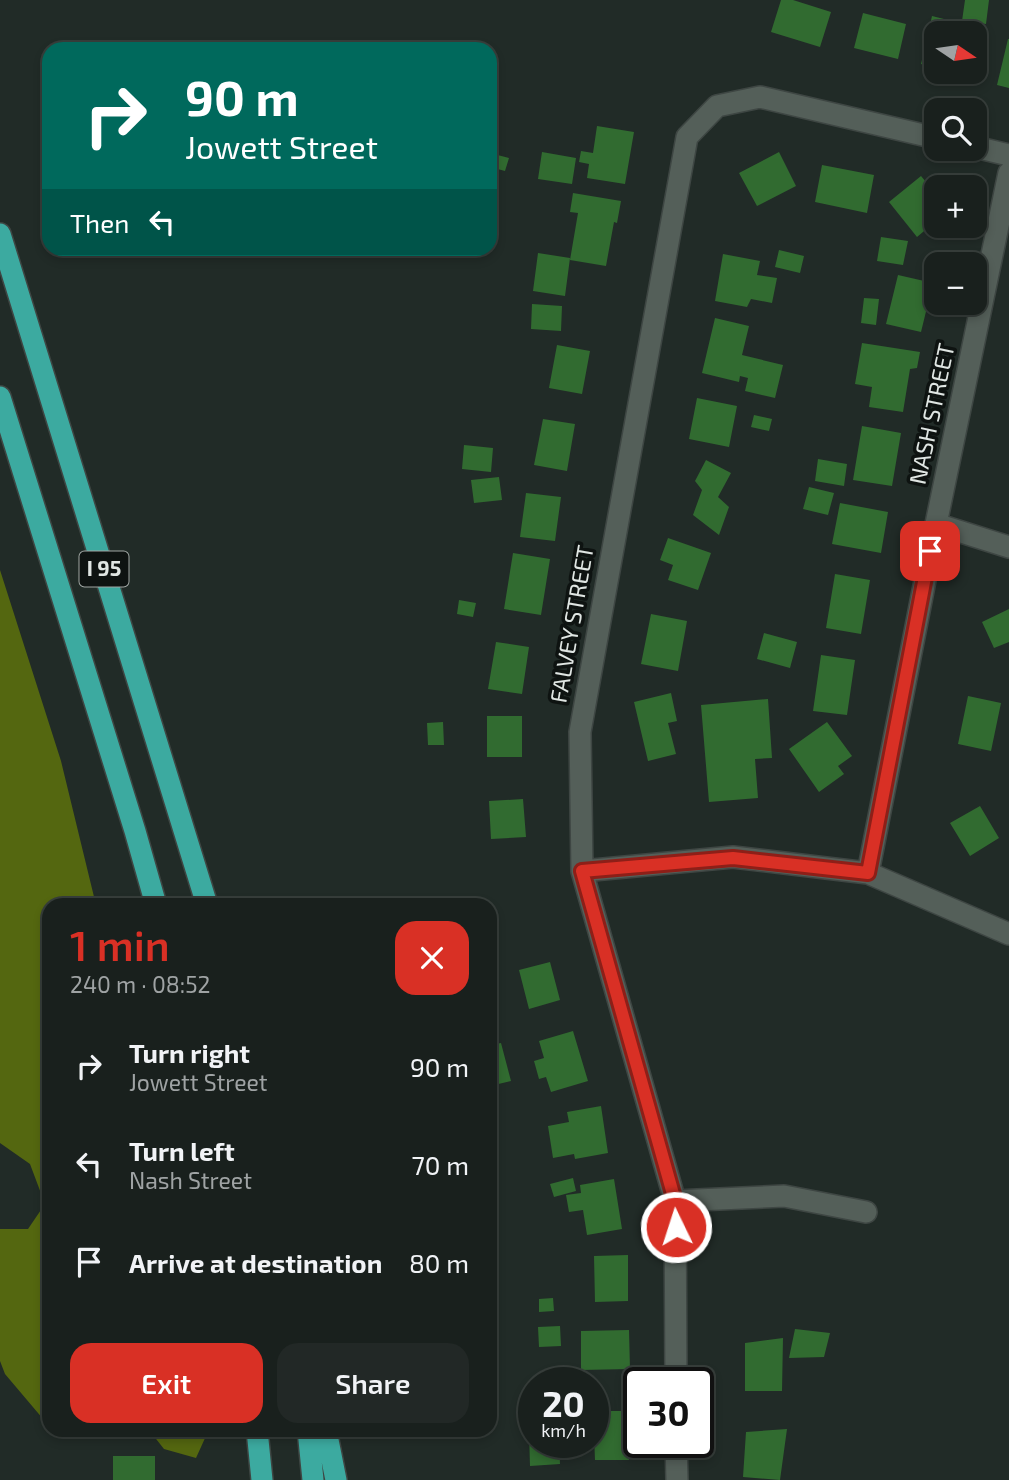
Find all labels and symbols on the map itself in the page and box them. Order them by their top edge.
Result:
north arrow [924,21,987,84]
street label: NASH STREET [902,341,960,487]
pin [900,521,960,581]
street label: FALVEY STREET [543,543,599,705]
road number: I 95 [80,552,128,586]
position arrow [639,1190,713,1264]
speed limit sign: 30 [623,1367,714,1458]

